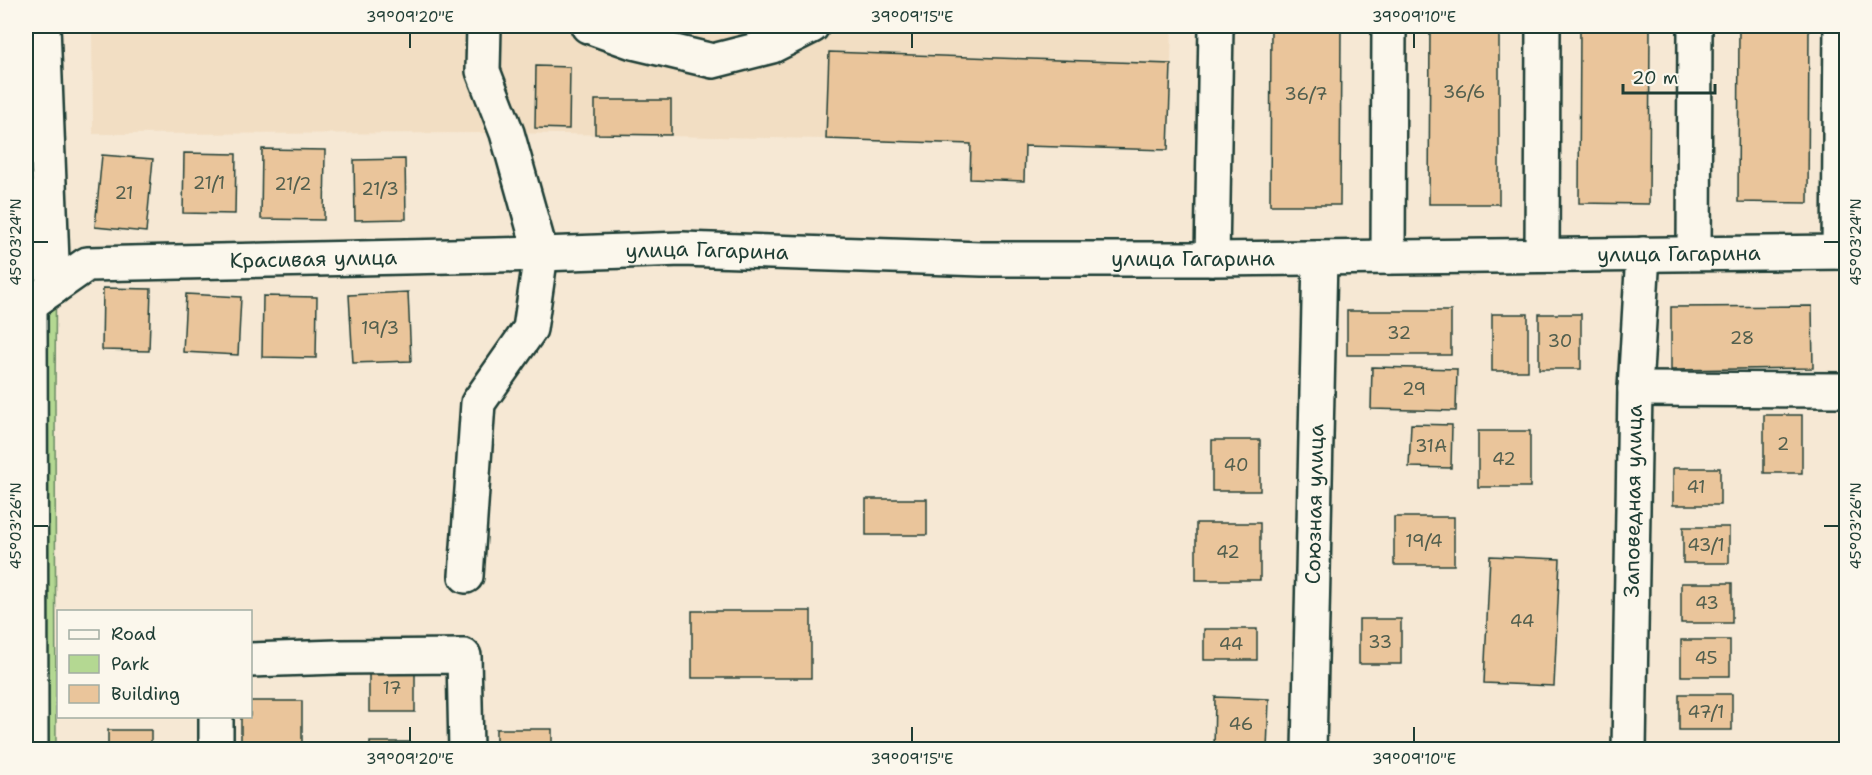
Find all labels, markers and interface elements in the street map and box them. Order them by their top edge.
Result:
text: 39°09'20"E [366,7,454,27]
text: 39°09'15"E [871,7,953,27]
text: 39°09'10"E [1372,7,1456,27]
scale bar [1623,57,1714,95]
text: 20 m [1632,66,1678,90]
house number: 36/6 [1443,80,1485,104]
house number: 36/7 [1284,82,1328,106]
house number: 21/1 [193,171,225,195]
house number: 21/2 [274,172,312,196]
house number: 21/3 [361,177,399,201]
house number: 21 [114,181,134,205]
text: 45°03'24"N [6,198,26,286]
text: 45°03'24"N [1846,198,1866,286]
street label: улица Гагарина [625,235,789,267]
street label: улица Гагарина [1597,239,1761,269]
street label: Красивая улица [229,243,397,275]
street label: улица Гагарина [1111,244,1275,273]
house number: 19/3 [361,316,399,340]
house number: 32 [1387,321,1411,345]
house number: 28 [1730,326,1754,350]
house number: 30 [1548,329,1572,353]
house number: 29 [1402,377,1426,401]
street label: Заповедная улица [1618,404,1649,598]
street label: Союзная улица [1299,424,1330,585]
house number: 2 [1777,432,1789,456]
house number: 31А [1415,434,1447,458]
house number: 42 [1492,447,1516,471]
house number: 40 [1223,453,1249,477]
house number: 41 [1686,475,1706,499]
text: 45°03'26"N [6,482,26,570]
text: 45°03'26"N [1846,482,1866,570]
house number: 19/4 [1405,529,1443,553]
house number: 43/1 [1687,533,1725,557]
house number: 42 [1216,540,1240,564]
house number: 43 [1695,591,1719,615]
house number: 44 [1510,609,1534,633]
legend [57,610,252,718]
text: Road [111,622,156,646]
house number: 33 [1368,630,1392,654]
house number: 44 [1219,632,1243,656]
house number: 45 [1694,646,1718,670]
text: Park [111,652,150,676]
house number: 17 [382,676,402,700]
text: Building [111,682,180,706]
house number: 47/1 [1688,700,1724,724]
house number: 46 [1229,712,1253,736]
text: 39°09'20"E [366,749,454,769]
text: 39°09'15"E [871,749,953,769]
text: 39°09'10"E [1372,749,1456,769]

